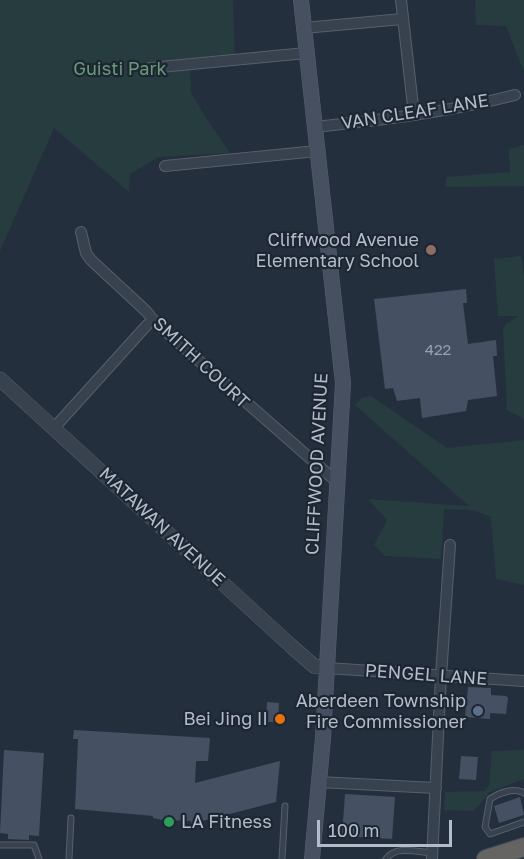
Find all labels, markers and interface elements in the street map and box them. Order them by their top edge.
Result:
park label: Guisti Park [73,58,167,80]
street label: VAN CLEAF LANE [340,90,490,134]
place label: Cliffwood Avenue Elementary School [255,229,419,272]
marker: Cliffwood Avenue Elementary School [424,243,438,257]
street label: SMITH COURT [148,313,254,413]
house number: 422 [425,341,451,359]
street label: CLIFFWOOD AVENUE [301,373,333,555]
street label: MATAWAN AVENUE [94,463,230,591]
street label: PENGEL LANE [364,660,488,690]
place label: Aberdeen Township Fire Commissioner [296,690,466,732]
marker: Aberdeen Township Fire Commissioner [471,704,485,718]
place label: Bei Jing II [183,708,268,730]
marker: Bei Jing II [273,712,287,726]
scale bar [320,808,455,846]
place label: LA Fitness [181,811,272,833]
marker: LA Fitness [162,815,176,829]
text: 100 m [328,819,379,841]

